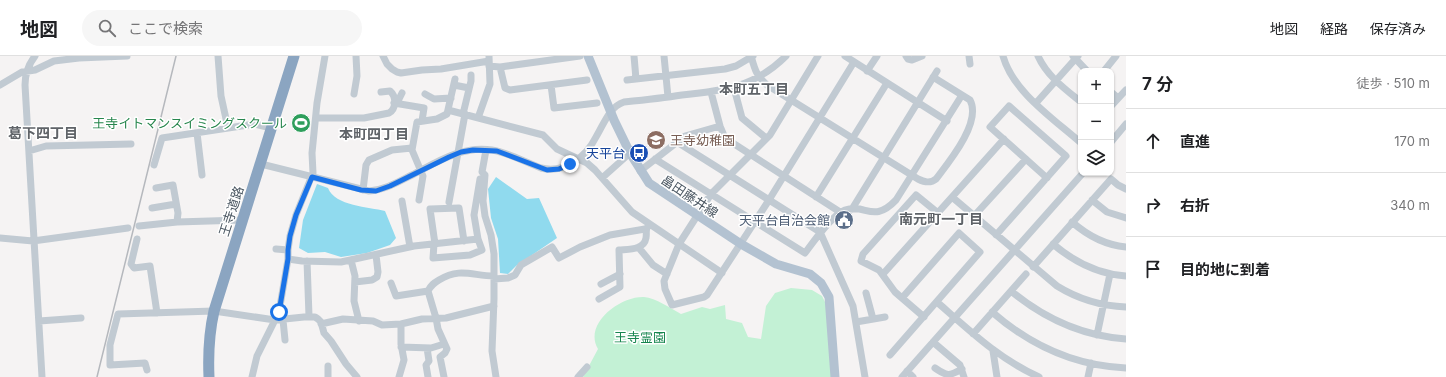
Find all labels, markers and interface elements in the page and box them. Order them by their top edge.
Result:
search box [82,10,362,46]
icon: search [96,17,118,39]
text: 地図 [20,18,58,41]
text: ここで検索 [128,19,203,38]
text: 地図 [1270,20,1298,37]
text: 経路 [1320,20,1348,37]
text: 保存済み [1370,20,1426,37]
map controls [1078,68,1114,176]
button: + [1078,68,1114,104]
text: 7 分 [1142,74,1173,94]
text: 徒歩 · 510 m [1357,75,1430,91]
district label: 本町五丁目 [719,80,789,97]
button: − [1078,104,1114,140]
sports icon: 王寺イトマンスイミングスクール [290,112,312,134]
place label: 王寺イトマンスイミングスクール [92,115,287,131]
district label: 葛下四丁目 [8,124,78,141]
district label: 本町四丁目 [339,125,409,142]
school or university icon: 王寺幼稚園 [645,129,667,151]
icon: ahead [1142,130,1164,152]
place label: 王寺幼稚園 [670,132,735,148]
text: 直進 [1180,132,1210,151]
text: 170 m [1394,133,1430,149]
button: layers [1078,140,1114,176]
bus stop icon: 天平台 [628,142,650,164]
place label: 天平台 [586,145,625,161]
route end [561,155,579,173]
street label: 畠田藤井線 [659,171,721,221]
street label: 王寺道路 [215,184,247,238]
icon: right [1142,194,1164,216]
text: 右折 [1180,196,1210,215]
text: 340 m [1390,197,1430,213]
public building icon: 天平台自治会館 [833,209,855,231]
district label: 南元町一丁目 [899,210,983,227]
place label: 天平台自治会館 [739,212,830,228]
icon: arrive [1142,258,1164,280]
text: 目的地に到着 [1180,260,1270,279]
route start [270,303,288,321]
park label: 王寺霊園 [614,329,666,345]

